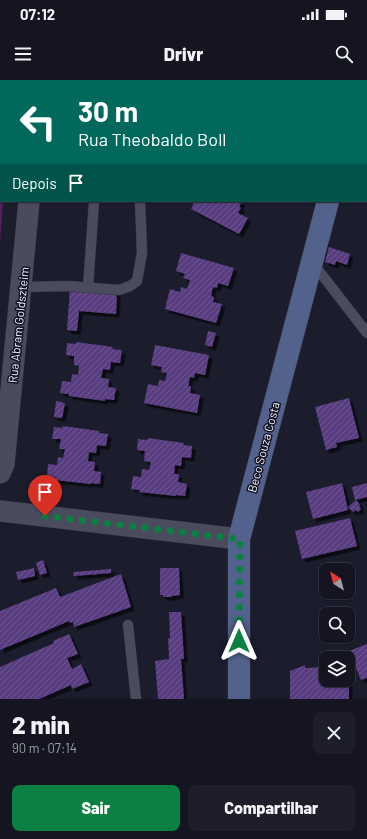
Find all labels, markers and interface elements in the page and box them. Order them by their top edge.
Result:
text: 07:12 [20,5,55,23]
icon: menu [12,43,34,65]
text: Drivr [164,43,203,65]
icon: search [333,43,355,65]
text: 30 m [78,94,138,128]
icon: left [12,96,64,148]
text: Rua Theobaldo Boll [78,128,226,150]
icon: arrive [65,172,87,194]
text: Depois [12,174,57,192]
street label: Rua Abram Goldszteim [5,266,31,384]
street label: Beco Souza Costa [244,400,282,494]
pin [28,475,62,516]
icon: arrive [34,481,56,503]
north arrow [319,563,355,599]
map controls [319,563,355,687]
button: search [319,607,355,643]
position arrow [218,620,260,662]
button: layers [319,651,355,687]
text: 2 min [12,710,70,739]
button: close [313,712,355,754]
text: 90 m · 07:14 [12,740,77,756]
button: Sair [12,785,180,831]
button: Compartilhar [188,785,355,831]

